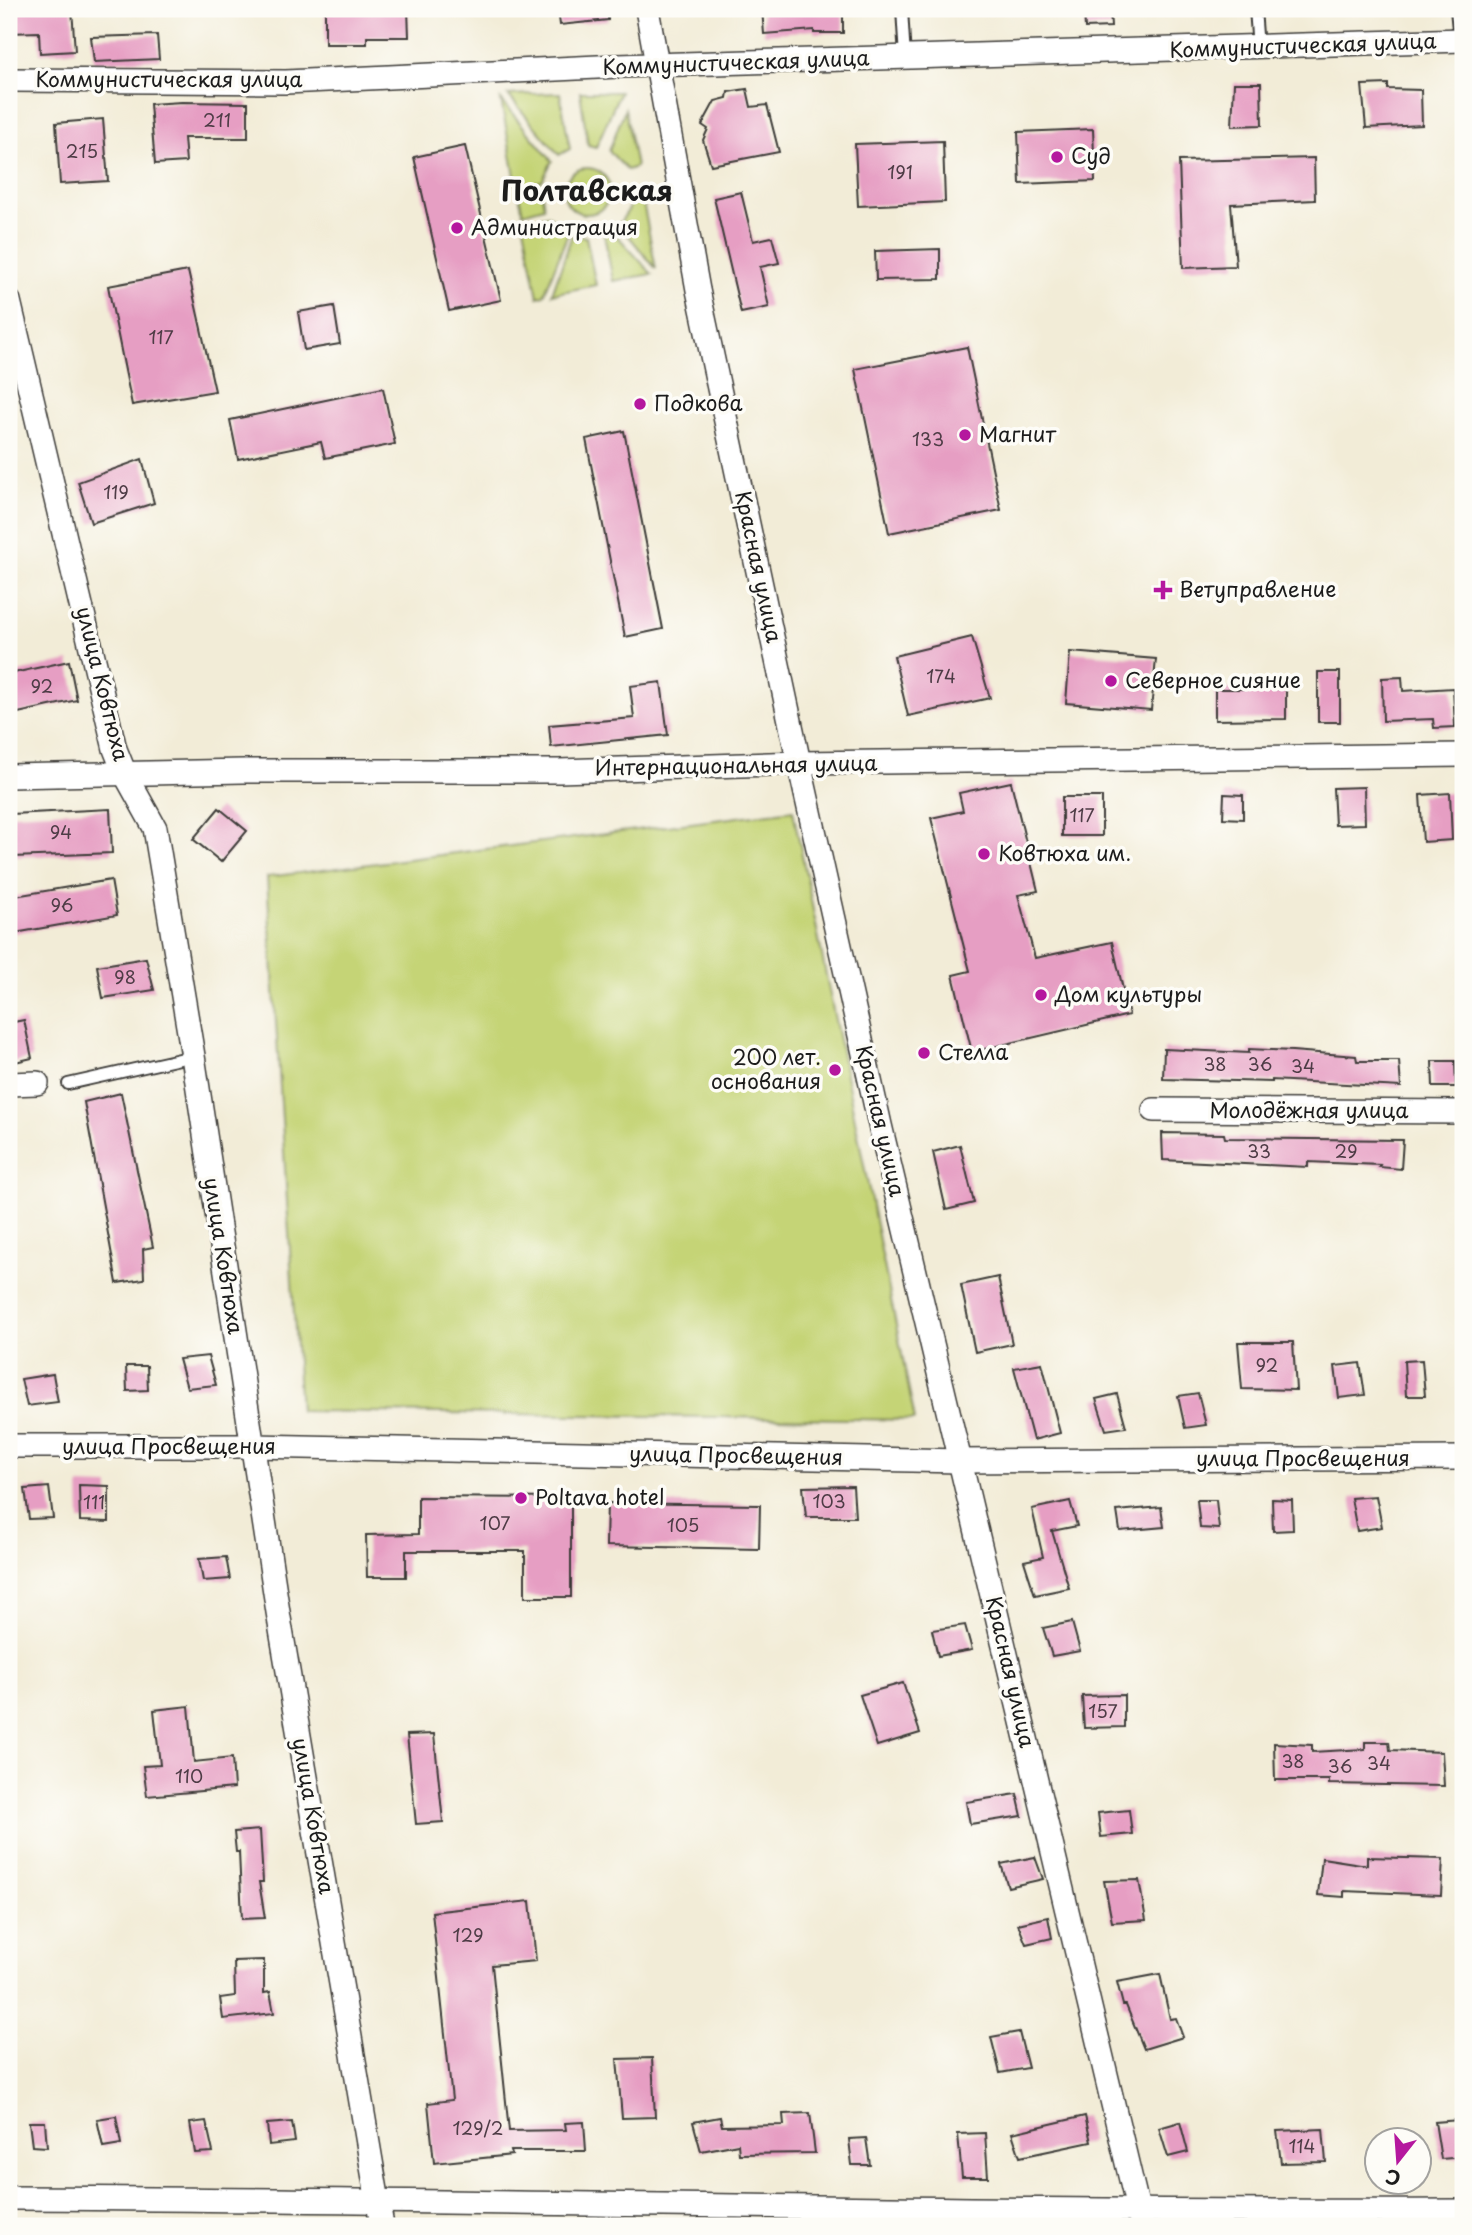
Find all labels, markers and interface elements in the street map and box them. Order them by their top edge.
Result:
street label: Коммунистическая улица [1169,23,1438,65]
street label: Коммунистическая улица [602,40,871,82]
street label: Коммунистическая улица [35,62,303,94]
house number: 211 [203,106,231,133]
house number: 215 [66,137,98,164]
place label: Суд [1071,139,1111,171]
marker: Суд [1049,149,1065,165]
house number: 191 [887,158,913,185]
district label: Полтавская [501,168,673,211]
place label: Администрация [471,210,638,242]
marker: Администрация [449,220,465,236]
house number: 117 [148,323,174,350]
place label: Подкова [654,386,743,418]
marker: Подкова [632,396,648,412]
place label: Магнит [979,417,1056,449]
house number: 133 [912,425,944,452]
marker: Магнит [957,427,973,443]
house number: 119 [103,478,129,505]
street label: Красная улица [728,488,792,646]
place label: Ветуправление [1179,572,1336,604]
marker: Ветуправление [1153,580,1173,600]
street label: улица Ковтюха [69,603,139,764]
house number: 174 [926,662,956,689]
place label: Северное сияние [1125,663,1301,695]
house number: 92 [31,672,53,699]
marker: Северное сияние [1103,673,1119,689]
street label: Интернациональная улица [594,746,878,782]
house number: 117 [1069,801,1095,828]
house number: 94 [50,818,72,845]
place label: Ковтюха им. [998,836,1131,868]
marker: Ковтюха им. [976,846,992,862]
house number: 96 [51,891,73,918]
house number: 98 [114,963,136,990]
place label: Дом культуры [1054,977,1202,1009]
marker: Дом культуры [1033,987,1049,1003]
place label: Стелла [938,1035,1008,1067]
place label: 200 лет. основания [711,1040,821,1096]
street label: Красная улица [849,1042,915,1200]
marker: Стелла [916,1045,932,1061]
house number: 38 [1203,1050,1227,1077]
house number: 36 [1248,1050,1272,1077]
house number: 34 [1291,1052,1315,1079]
marker: 200 лет. основания [827,1062,843,1078]
street label: Молодёжная улица [1209,1093,1409,1125]
house number: 33 [1247,1137,1271,1164]
house number: 29 [1335,1137,1357,1164]
street label: улица Ковтюха [197,1175,253,1337]
house number: 92 [1256,1351,1278,1378]
street label: улица Просвещения [62,1429,276,1461]
street label: улица Просвещения [629,1436,843,1472]
street label: улица Просвещения [1196,1441,1410,1473]
place label: Poltava hotel [535,1480,664,1512]
house number: 103 [812,1487,846,1514]
house number: 111 [83,1488,105,1515]
marker: Poltava hotel [513,1490,529,1506]
house number: 107 [480,1509,510,1536]
house number: 105 [667,1511,699,1538]
street label: Красная улица [979,1593,1045,1751]
house number: 157 [1088,1697,1118,1724]
street label: улица Ковтюха [285,1735,345,1897]
house number: 38 [1281,1747,1305,1774]
house number: 34 [1367,1749,1391,1776]
house number: 36 [1328,1752,1352,1779]
house number: 110 [175,1762,203,1789]
house number: 129 [452,1921,484,1948]
house number: 129/2 [453,2114,503,2141]
north arrow [1364,2126,1434,2196]
house number: 114 [1289,2132,1315,2159]
text: С [1382,2163,1404,2194]

